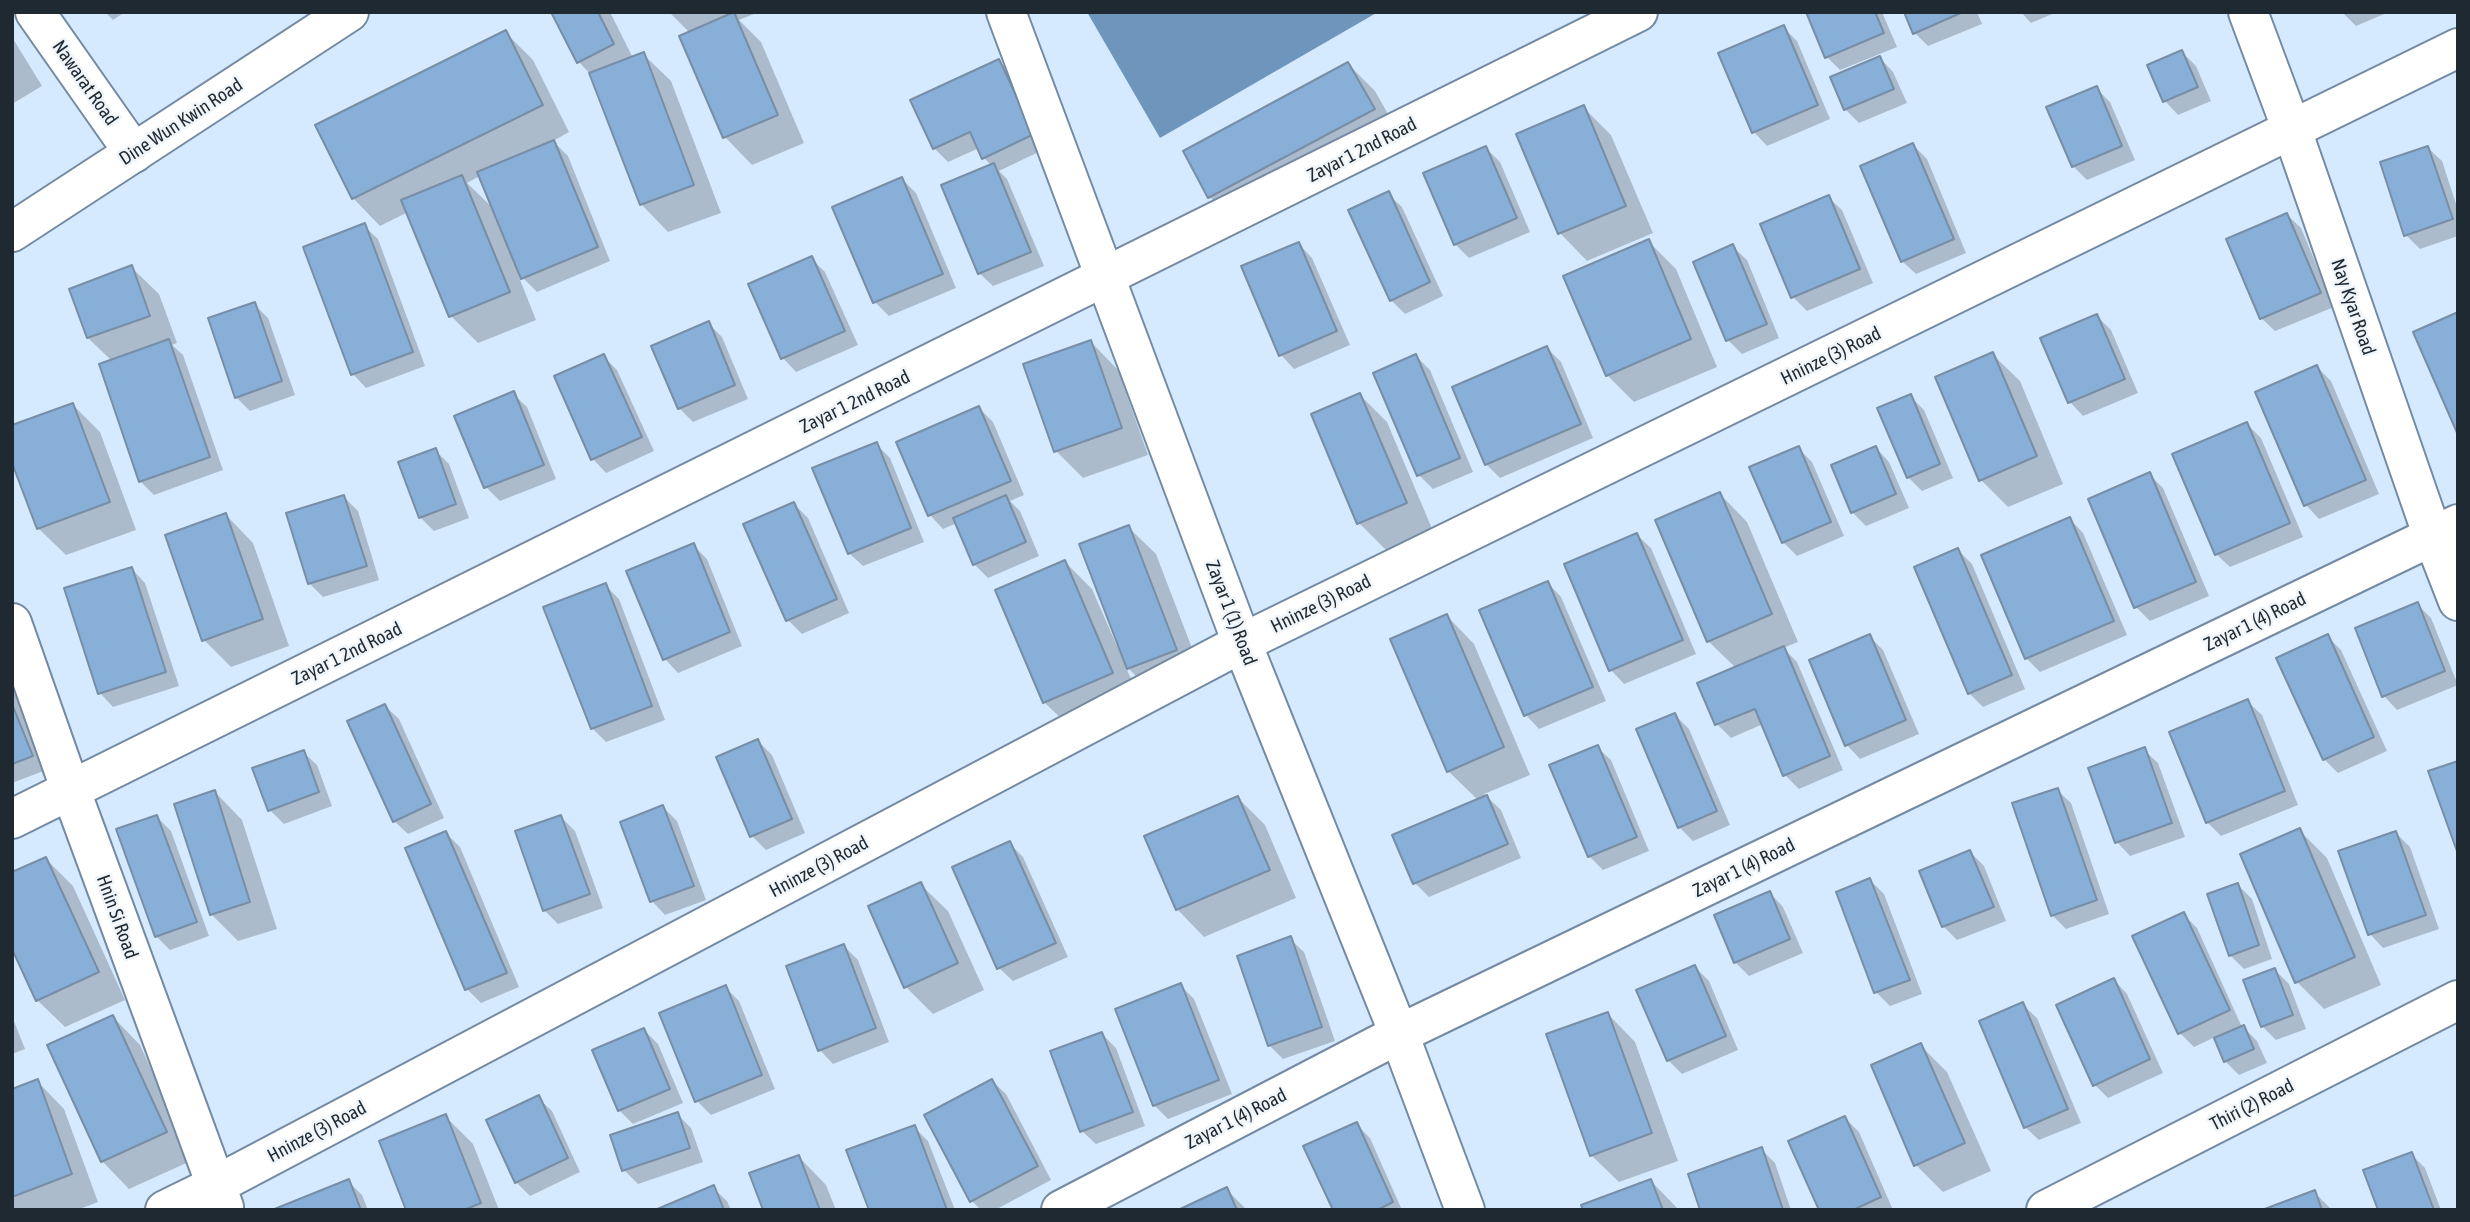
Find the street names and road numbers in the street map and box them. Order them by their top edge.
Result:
street label: Nawarat Road [47,36,123,130]
street label: Dine Wun Kwin Road [115,74,247,170]
street label: Zayar 1 2nd Road [1304,113,1420,187]
street label: Nay Kyar Road [2326,256,2380,358]
street label: Hninze (3) Road [1777,322,1885,390]
street label: Zayar 1 2nd Road [796,366,914,438]
street label: Zayar 1 (1) Road [1201,557,1261,669]
street label: Hninze (3) Road [1267,570,1375,638]
street label: Zayar 1 (4) Road [2200,588,2310,656]
street label: Zayar 1 2nd Road [288,618,406,690]
street label: Hninze (3) Road [766,831,872,903]
street label: Zayar 1 (4) Road [1689,834,1799,902]
street label: Hnin Si Road [91,872,143,962]
street label: Thiri (2) Road [2206,1074,2298,1136]
street label: Zayar 1 (4) Road [1182,1084,1290,1154]
street label: Hninze (3) Road [264,1096,370,1168]

